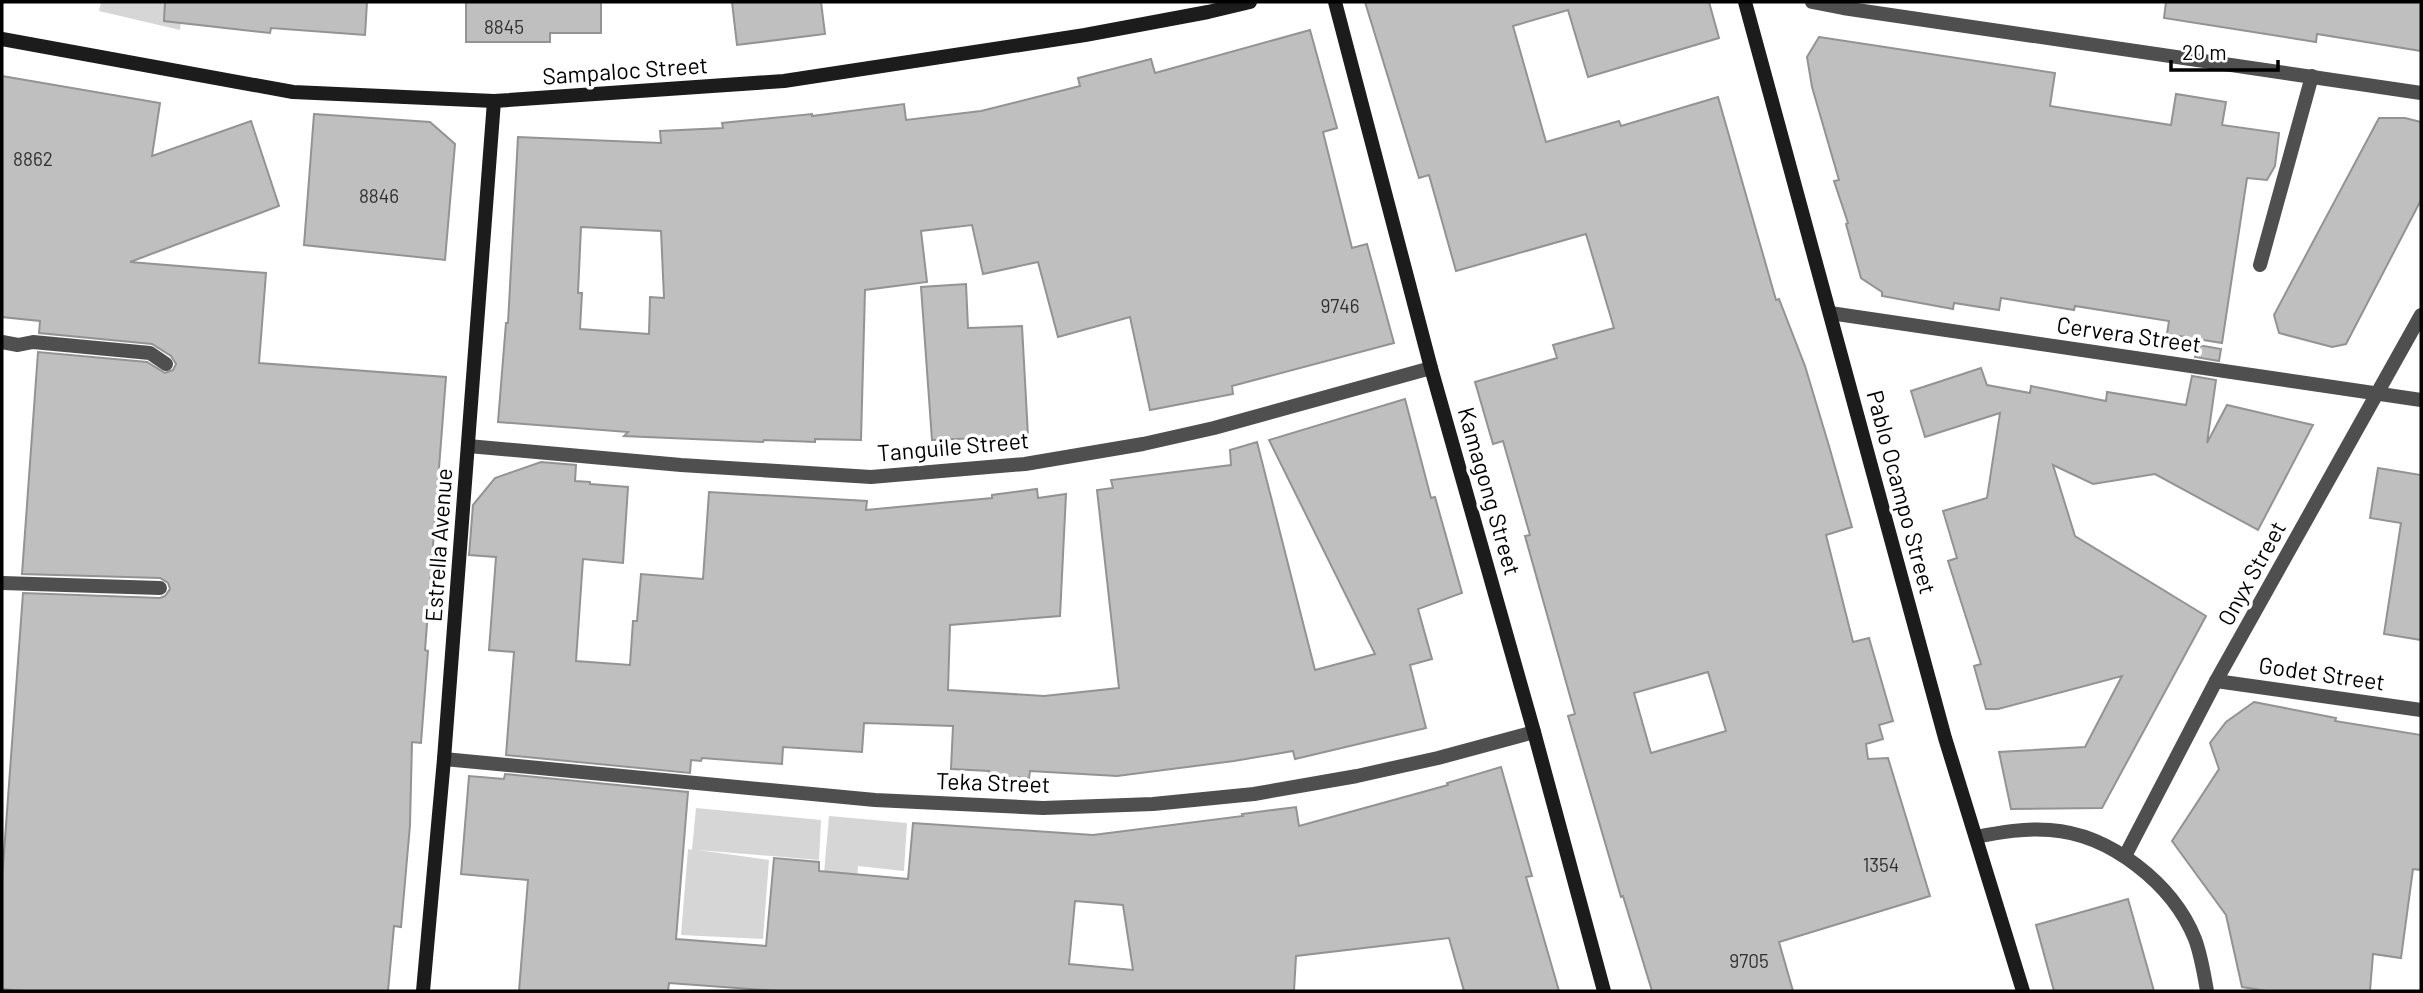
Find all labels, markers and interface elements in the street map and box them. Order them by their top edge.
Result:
house number: 8845 [484,15,524,38]
scale bar [2171,28,2278,72]
text: 20 m [2182,39,2227,64]
street label: Sampaloc Street [541,50,709,90]
house number: 8862 [13,147,53,170]
house number: 8846 [359,184,399,207]
house number: 9746 [1320,294,1360,317]
street label: Cervera Street [2055,310,2203,358]
street label: Pablo Ocampo Street [1861,387,1943,597]
street label: Kamagong Street [1453,404,1527,578]
street label: Tanguile Street [876,425,1030,467]
street label: Estrella Avenue [419,467,457,623]
street label: Onyx Street [2211,516,2291,630]
street label: Godet Street [2257,650,2387,696]
street label: Teka Street [935,766,1051,798]
house number: 1354 [1863,853,1899,876]
house number: 9705 [1729,949,1769,972]

